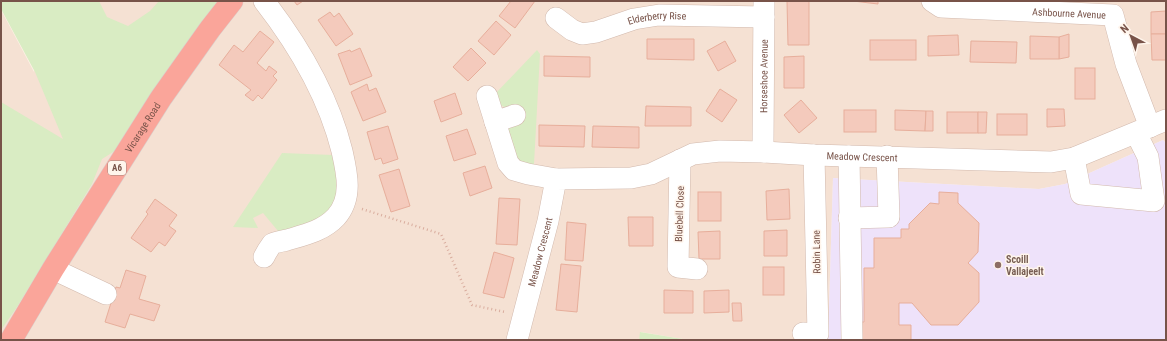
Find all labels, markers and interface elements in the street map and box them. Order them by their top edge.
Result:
street label: Ashbourne Avenue [1032,6,1106,21]
street label: Elderberry Rise [626,10,687,27]
north arrow [1111,16,1151,56]
text: N [1118,22,1132,36]
street label: Horseshoe Avenue [758,39,770,113]
street label: Vicarage Road [123,101,163,155]
street label: Meadow Crescent [826,150,898,163]
road number: A6 [108,161,126,175]
street label: Bluebell Close [673,186,686,242]
street label: Meadow Crescent [526,217,555,288]
street label: Robin Lane [811,230,822,274]
place label: Scoill Vallajeelt [1006,254,1044,277]
marker: Scoill Vallajeelt [993,260,1003,270]

